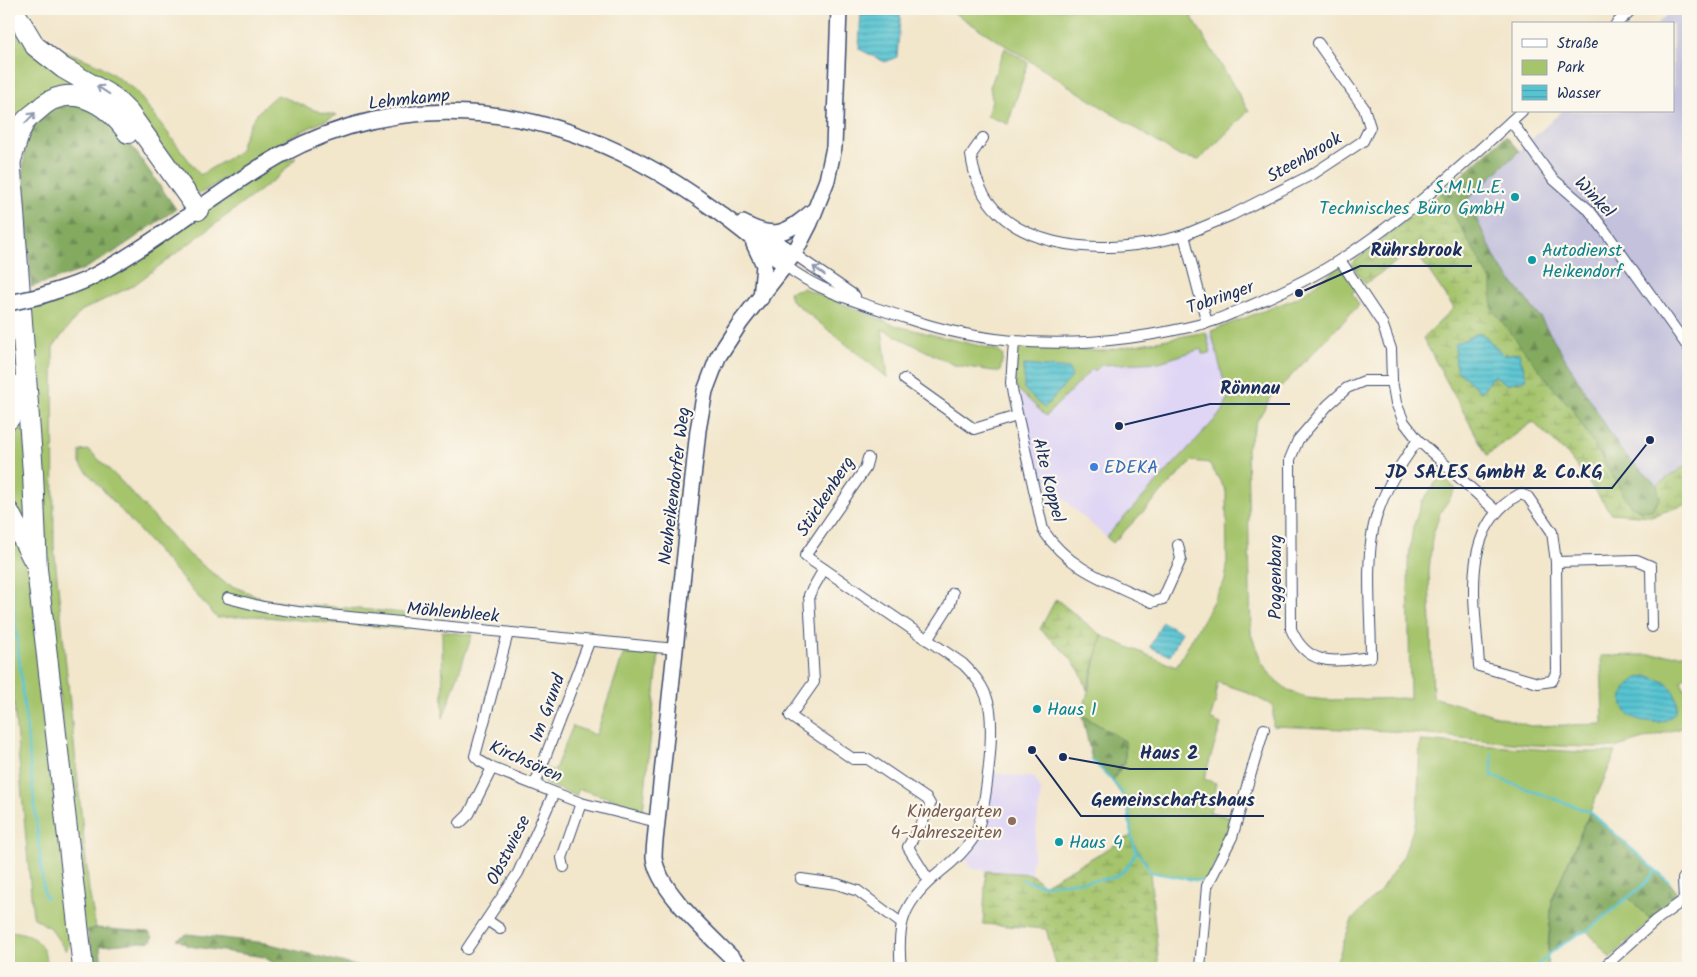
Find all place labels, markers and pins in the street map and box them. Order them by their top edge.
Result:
place label: S.M.I.L.E. Technisches Büro GmbH [1319,174,1505,224]
marker: S.M.I.L.E. Technisches Büro GmbH [1509,191,1521,203]
callout: Rührsbrook [1360,232,1472,266]
place label: Autodienst Heikendorf [1542,237,1625,287]
marker: Autodienst Heikendorf [1526,254,1538,266]
callout: Rönnau [1210,370,1290,404]
place label: EDEKA [1104,454,1158,483]
callout: JD SALES GmbH & Co.KG [1375,454,1612,488]
marker: EDEKA [1088,461,1100,473]
place label: Haus 1 [1047,696,1097,725]
marker: Haus 1 [1031,703,1043,715]
callout: Haus 2 [1130,735,1208,769]
callout: Gemeinschaftshaus [1081,782,1264,816]
place label: Kindergarten 4-Jahreszeiten [891,798,1002,848]
marker: Kindergarten 4-Jahreszeiten [1006,815,1018,827]
place label: Haus 4 [1069,829,1123,858]
marker: Haus 4 [1053,836,1065,848]

